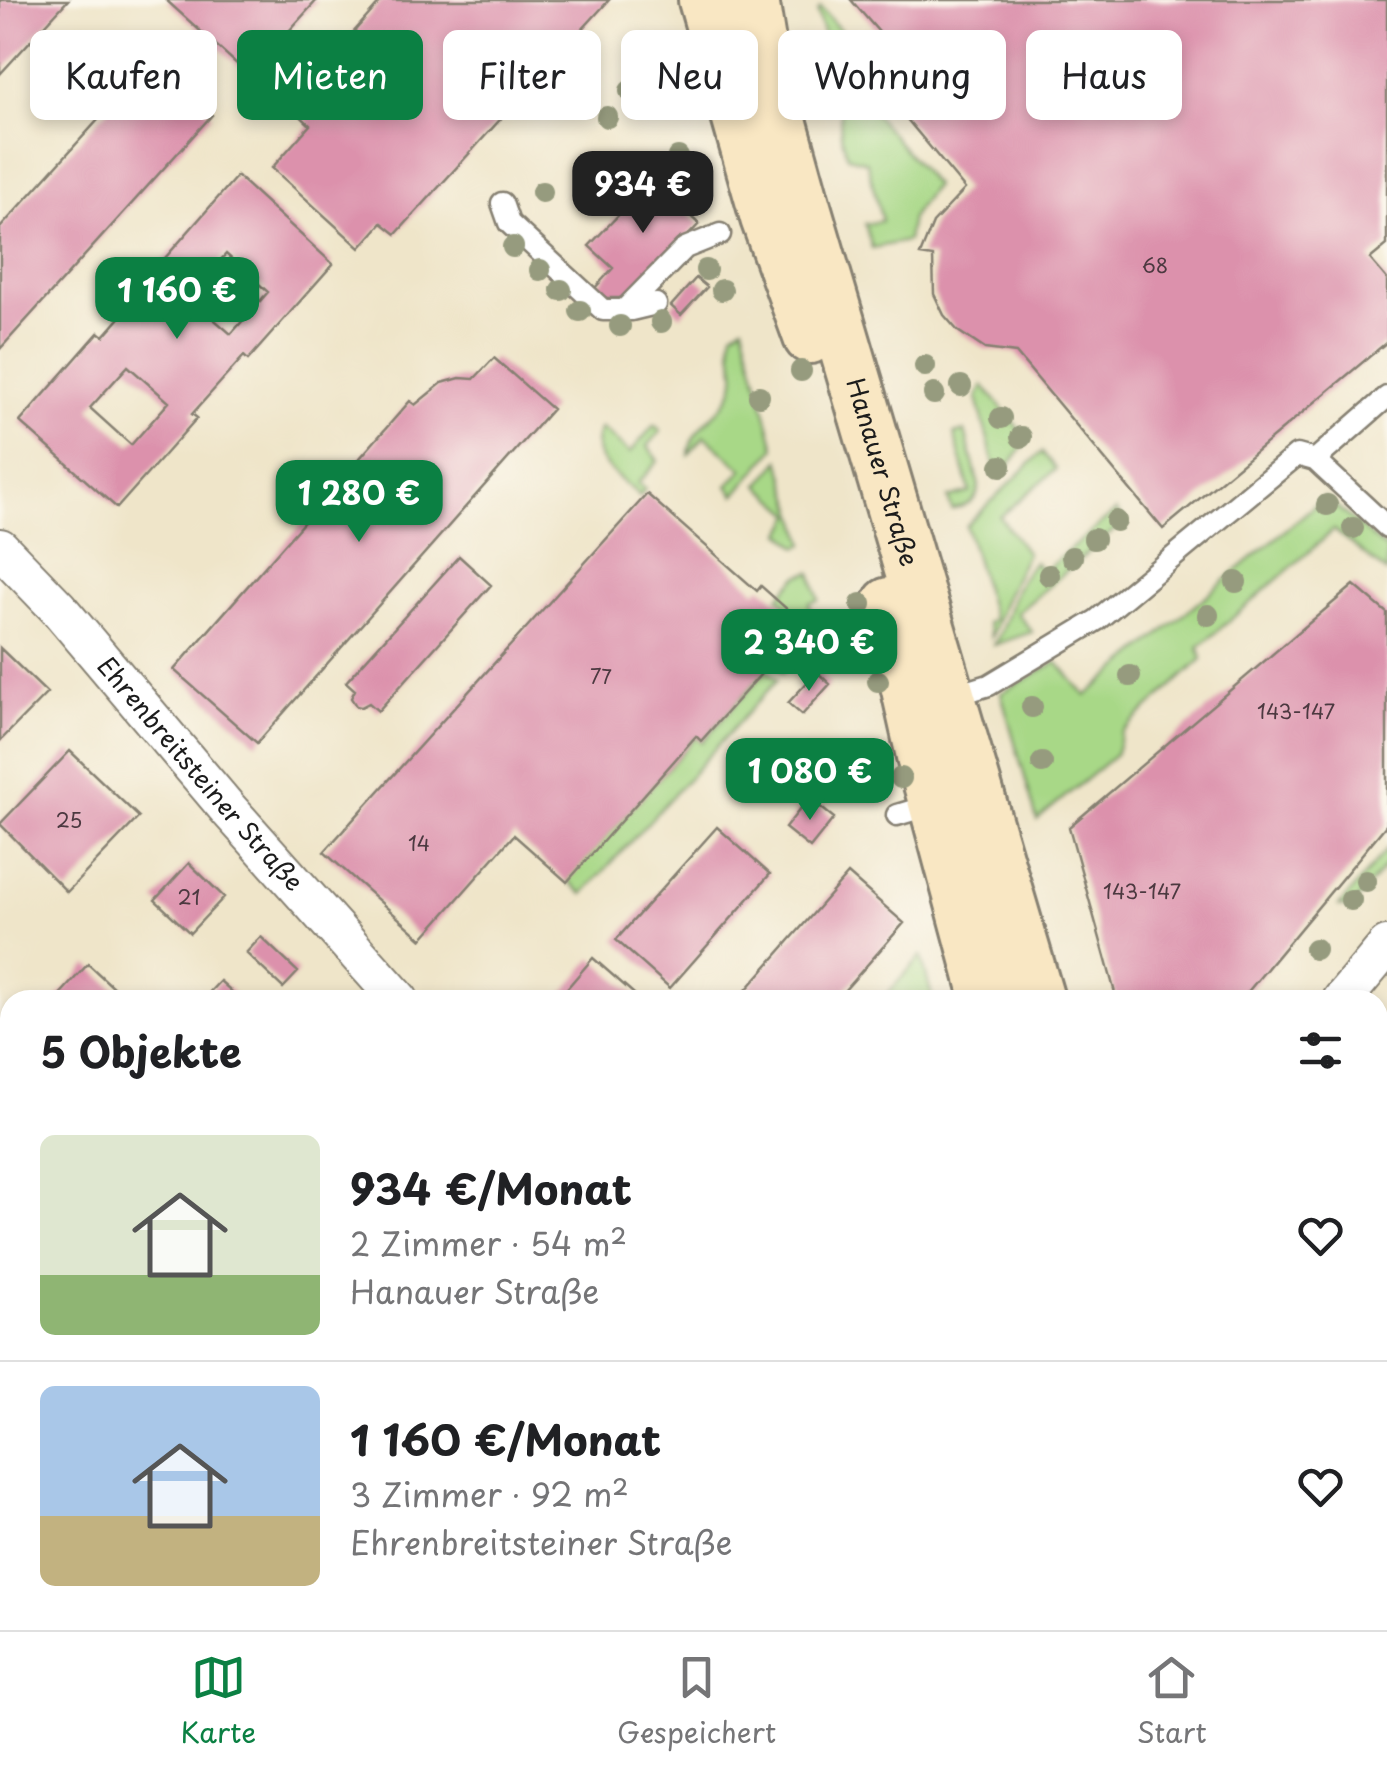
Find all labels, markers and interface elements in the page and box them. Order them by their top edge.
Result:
chip: Kaufen [30,30,217,120]
chip: Mieten [237,30,423,120]
chip: Filter [443,30,601,120]
chip: Neu [621,30,758,120]
chip: Wohnung [778,30,1006,120]
chip: Haus [1026,30,1182,120]
pin: 934 € [573,151,713,236]
text: 934 € [594,159,692,207]
house number: 68 [1142,250,1168,280]
pin: 1 160 € [85,257,269,342]
text: 1 160 € [117,265,237,313]
street label: Hanauer Straße [837,373,929,571]
pin: 1 280 € [267,460,451,545]
text: 1 280 € [298,468,420,516]
pin: 2 340 € [717,609,901,694]
text: 2 340 € [743,617,875,665]
street label: Ehrenbreitsteiner Straße [89,648,313,899]
house number: 77 [590,661,612,691]
house number: 143-147 [1257,696,1335,726]
pin: 1 080 € [718,738,902,823]
text: 1 080 € [748,746,872,794]
house number: 25 [56,805,82,835]
house number: 14 [408,828,430,858]
house number: 143-147 [1103,876,1181,906]
house number: 21 [177,882,201,912]
text: 5 Objekte [40,1019,242,1082]
icon: filters [1293,1023,1348,1078]
text: 934 €/Monat [350,1156,632,1219]
icon: home [120,1175,240,1295]
icon: heart [1293,1208,1348,1263]
text: 2 Zimmer · 54 m² [350,1219,627,1267]
text: Hanauer Straße [350,1267,599,1315]
text: 1 160 €/Monat [350,1407,661,1470]
icon: home [120,1426,240,1546]
icon: heart [1293,1459,1348,1514]
text: 3 Zimmer · 92 m² [350,1470,629,1518]
text: Ehrenbreitsteiner Straße [350,1518,733,1566]
tab: Karte [180,1650,256,1753]
tab: Gespeichert [617,1650,776,1753]
tab: Start [1137,1650,1207,1753]

